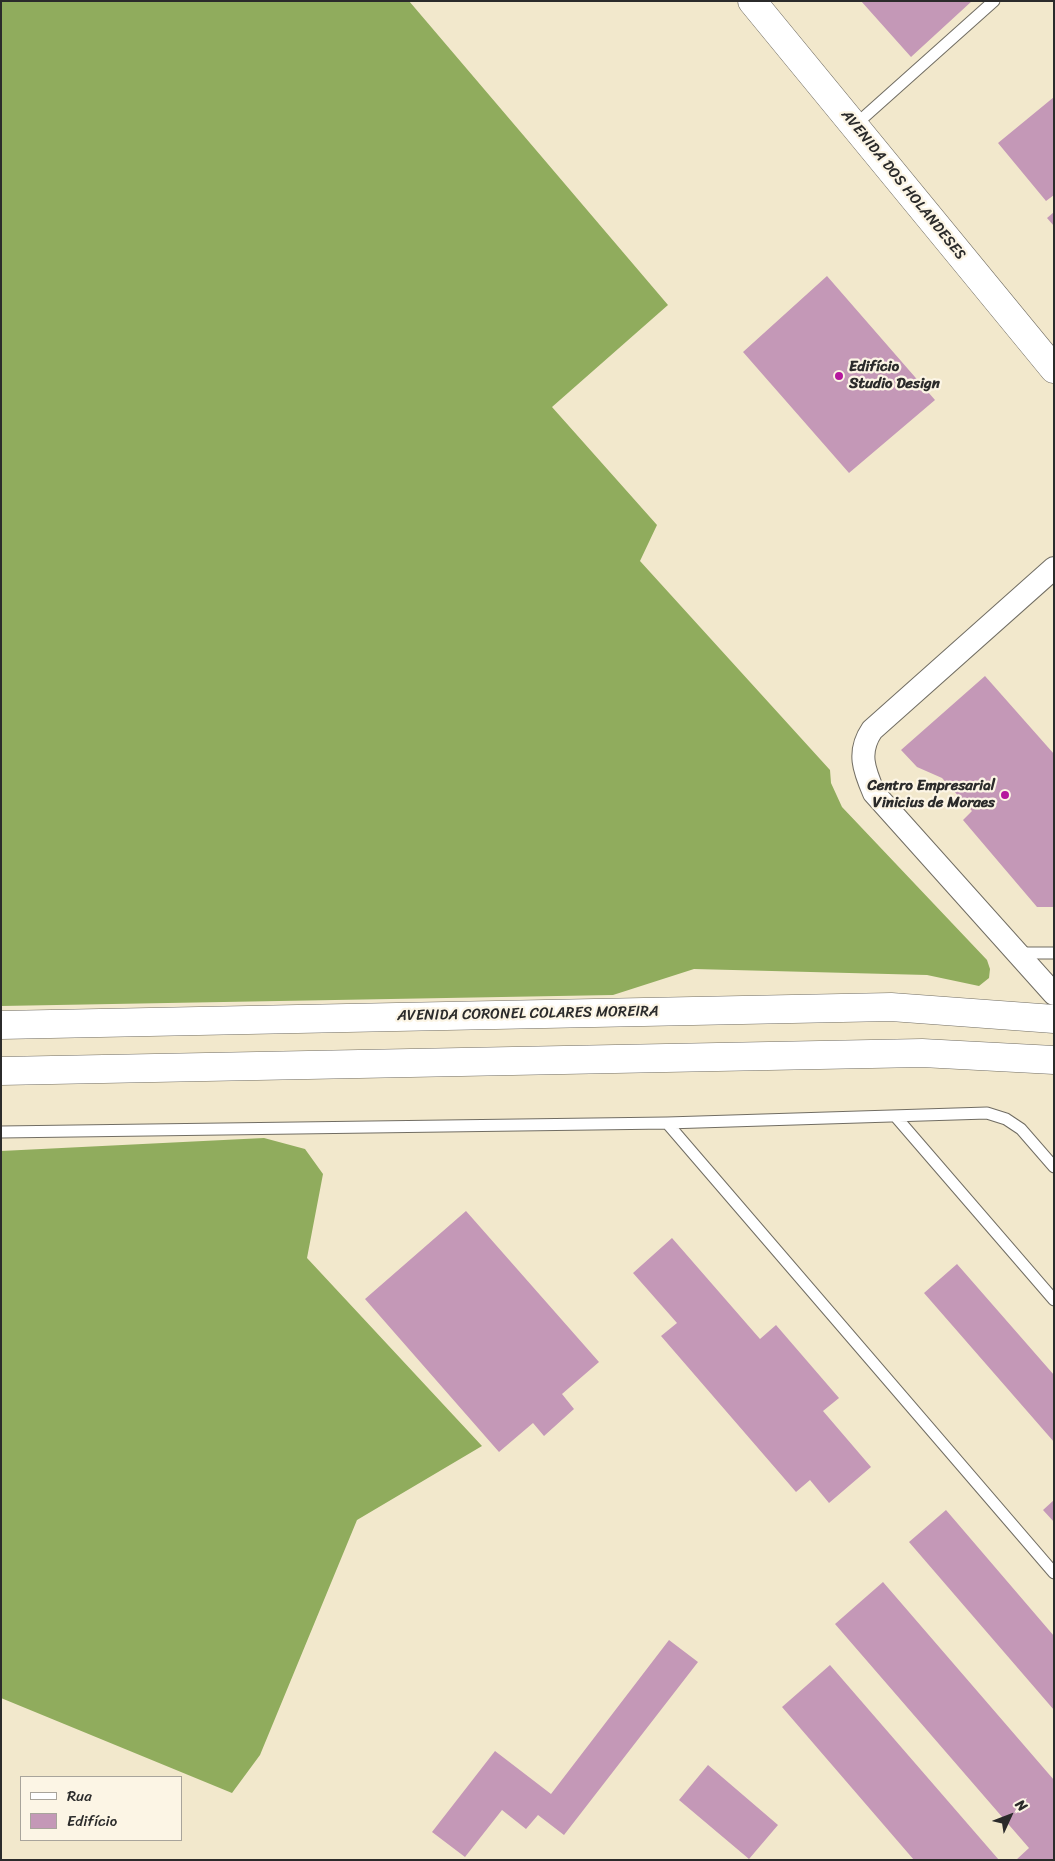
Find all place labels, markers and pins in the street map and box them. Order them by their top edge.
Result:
place label: Edifício Studio Design [849,358,940,393]
marker: Edifício Studio Design [833,370,845,382]
place label: Centro Empresarial Vinicius de Moraes [867,777,995,812]
marker: Centro Empresarial Vinicius de Moraes [999,789,1011,801]

